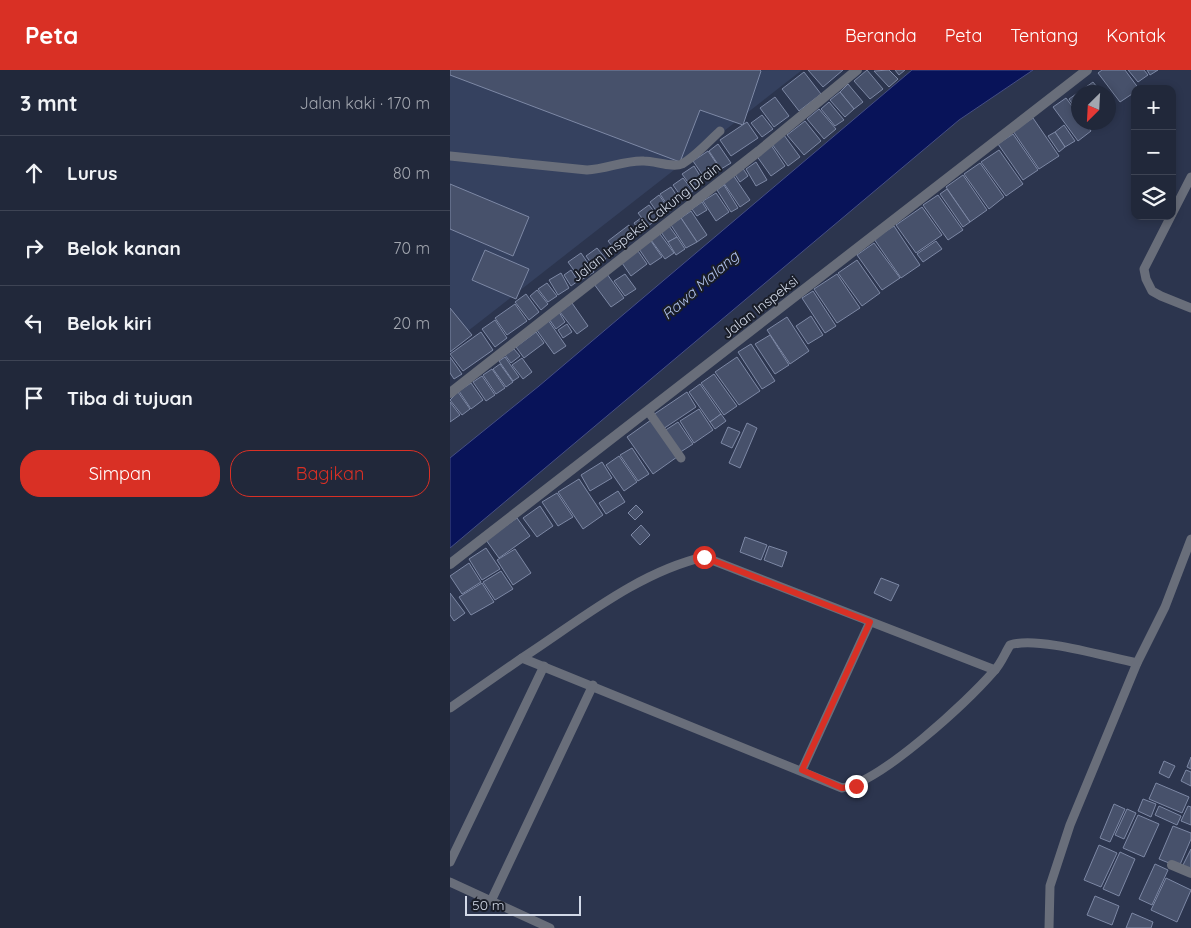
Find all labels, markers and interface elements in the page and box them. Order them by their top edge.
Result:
text: Peta [25,20,78,50]
text: Beranda [845,24,917,47]
text: Peta [945,24,982,47]
text: Tentang [1010,24,1078,47]
text: Kontak [1106,24,1166,47]
north arrow [1071,85,1116,130]
map controls [1131,85,1176,220]
button: + [1131,85,1176,130]
text: 3 mnt [20,90,78,116]
text: Jalan kaki · 170 m [300,93,430,113]
button: − [1131,130,1176,175]
street label: Jalan Inspeksi Cakung Drain [568,158,724,286]
icon: ahead [20,159,48,187]
text: Lurus [67,161,117,185]
text: 80 m [393,163,430,183]
button: layers [1131,175,1176,220]
icon: right [20,234,48,262]
text: Belok kanan [67,236,181,260]
text: 70 m [393,238,430,258]
water label: Rawa Malang [658,245,744,324]
street label: Jalan Inspeksi [718,272,802,342]
icon: left [20,309,48,337]
text: Belok kiri [67,311,152,335]
text: 20 m [393,313,430,333]
icon: arrive [20,384,48,412]
text: Tiba di tujuan [67,386,193,410]
button: Simpan [20,450,220,497]
button: Bagikan [230,450,430,497]
route start [693,546,716,569]
route end [845,775,868,798]
scale bar [465,893,581,916]
text: 50 m [472,896,505,914]

